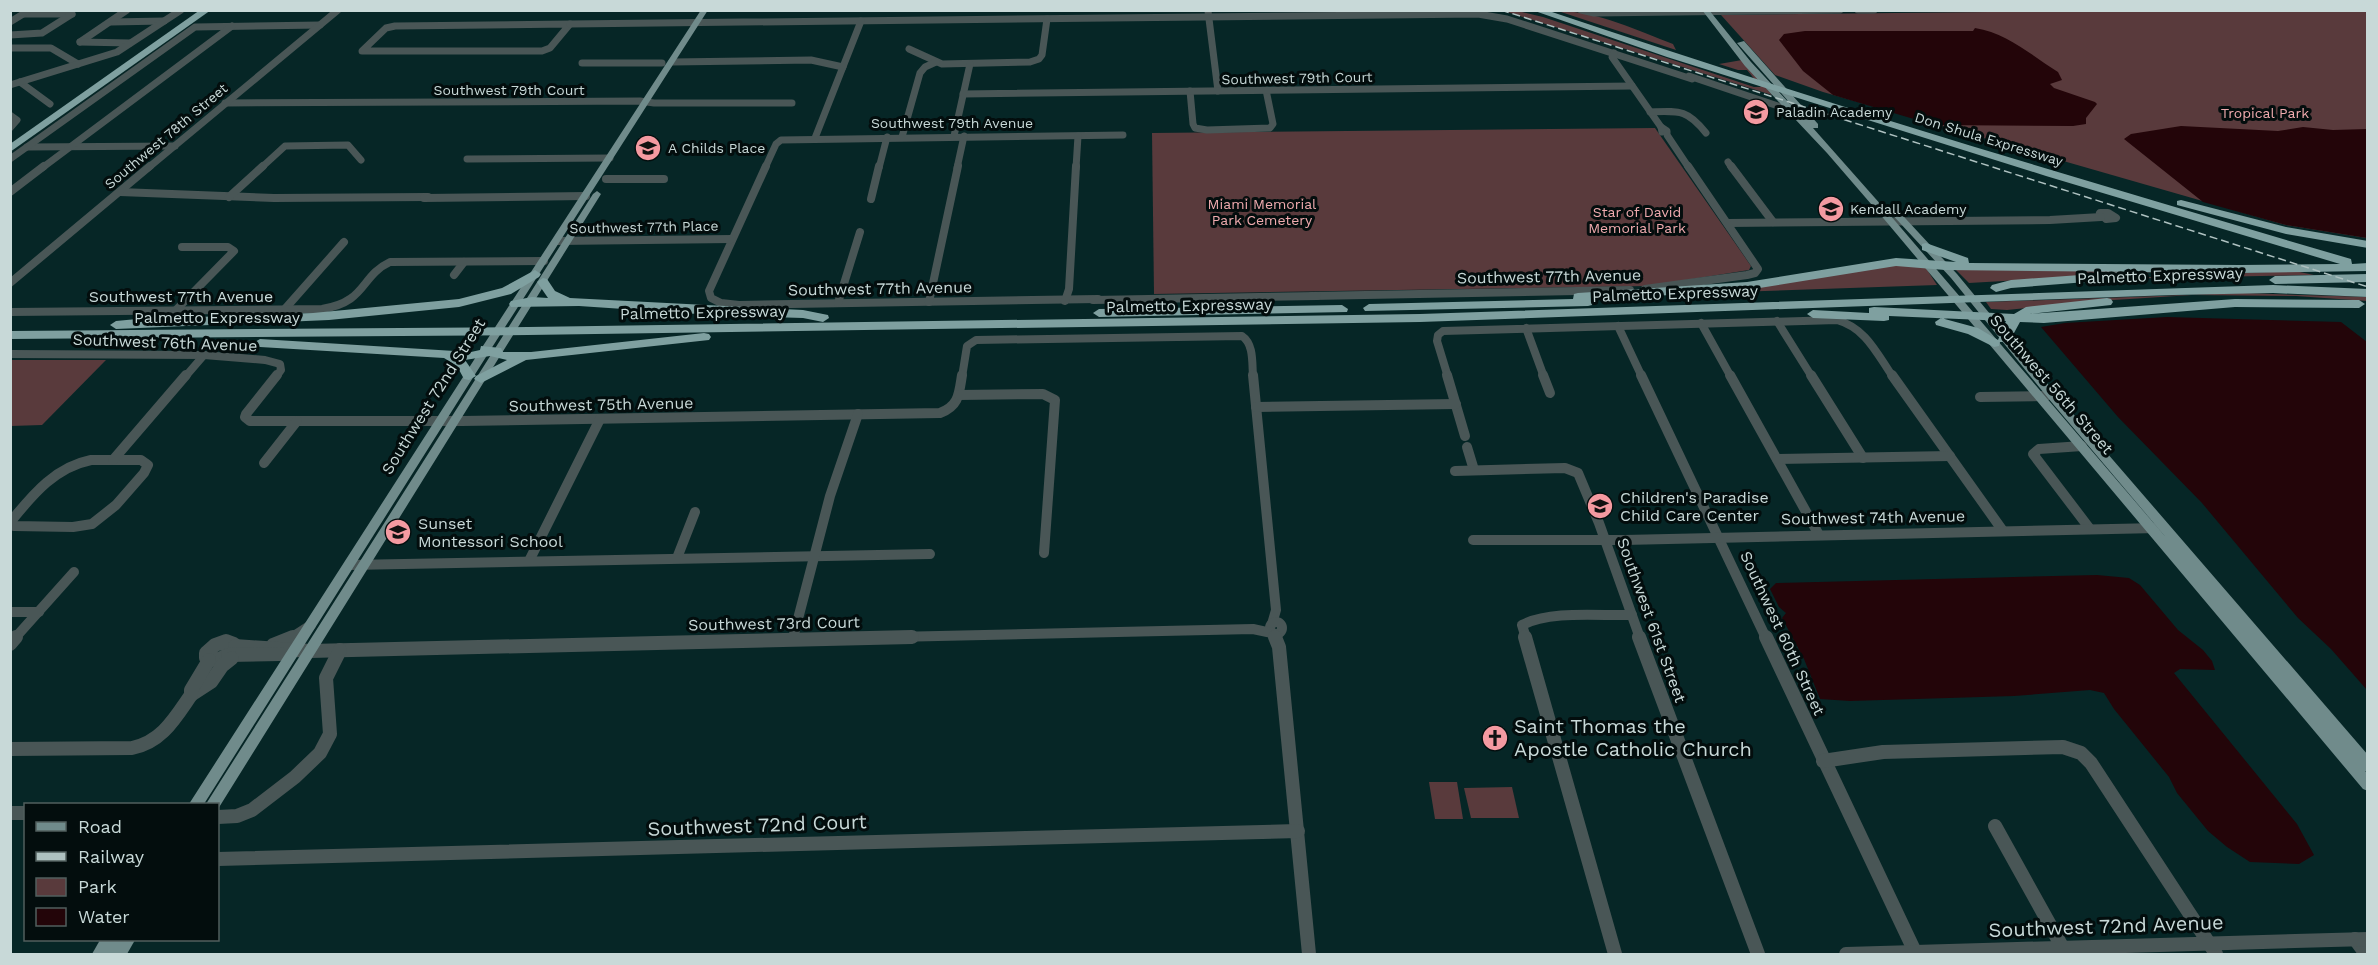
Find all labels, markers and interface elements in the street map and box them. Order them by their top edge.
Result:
street label: Southwest 79th Court [1221,69,1373,87]
street label: Southwest 78th Street [101,80,231,192]
street label: Southwest 79th Court [433,82,585,98]
school or university icon: Paladin Academy [1741,97,1771,127]
place label: Paladin Academy [1776,104,1893,120]
park label: Tropical Park [2221,105,2309,121]
street label: Don Shula Expressway [1913,109,2066,169]
street label: Southwest 79th Avenue [871,115,1033,131]
school or university icon: A Childs Place [633,133,663,163]
place label: A Childs Place [668,140,765,156]
school or university icon: Kendall Academy [1816,194,1846,224]
park label: Miami Memorial Park Cemetery [1208,196,1317,228]
place label: Kendall Academy [1850,201,1967,217]
park label: Star of David Memorial Park [1588,204,1686,236]
street label: Southwest 77th Place [569,218,719,236]
street label: Palmetto Expressway [2077,263,2244,288]
street label: Southwest 77th Avenue [1457,265,1641,288]
street label: Southwest 77th Avenue [788,277,972,300]
street label: Palmetto Expressway [1592,281,1759,306]
street label: Southwest 77th Avenue [89,287,273,306]
street label: Palmetto Expressway [1106,295,1273,316]
street label: Palmetto Expressway [620,302,787,323]
street label: Palmetto Expressway [134,308,301,327]
street label: Southwest 56th Street [1986,311,2118,458]
street label: Southwest 72nd Street [378,315,489,478]
street label: Southwest 76th Avenue [72,330,258,355]
street label: Southwest 75th Avenue [508,393,694,416]
place label: Children's Paradise Child Care Center [1620,488,1769,525]
school or university icon: Children's Paradise Child Care Center [1585,491,1615,521]
street label: Southwest 74th Avenue [1781,506,1965,529]
place label: Sunset Montessori School [418,514,563,551]
school or university icon: Sunset Montessori School [383,517,413,547]
street label: Southwest 61st Street [1613,535,1690,705]
street label: Southwest 60th Street [1736,548,1829,719]
street label: Southwest 73rd Court [688,612,860,634]
place label: Saint Thomas the Apostle Catholic Church [1514,714,1752,761]
church icon: Saint Thomas the Apostle Catholic Church [1480,723,1510,753]
legend [24,803,219,941]
street label: Southwest 72nd Court [647,809,868,841]
text: Road [78,816,122,837]
text: Railway [78,846,145,867]
text: Park [78,876,117,897]
text: Water [78,906,130,927]
street label: Southwest 72nd Avenue [1988,910,2224,942]

